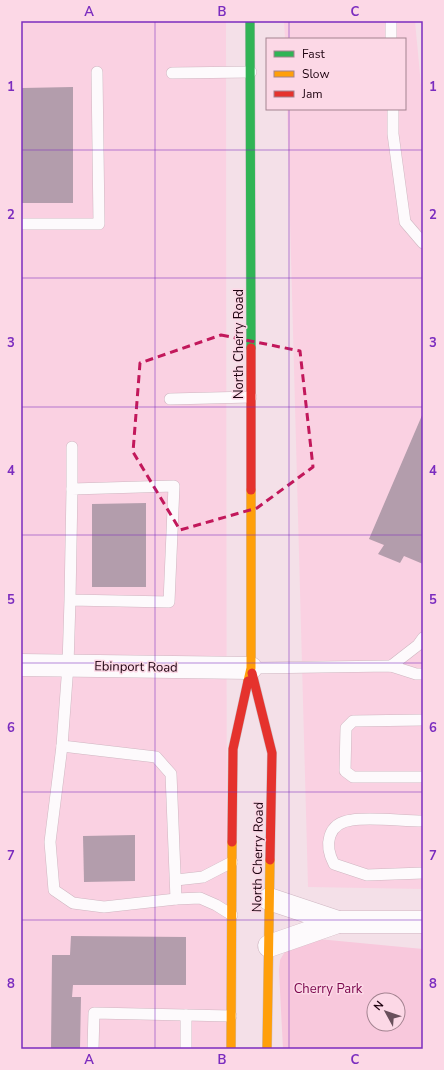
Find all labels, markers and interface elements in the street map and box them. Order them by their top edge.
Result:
text: A [84,3,94,21]
text: B [218,3,227,21]
text: C [351,3,360,21]
legend [266,38,406,110]
text: Fast [302,46,325,62]
text: Slow [302,66,330,82]
text: 1 [7,78,15,96]
text: 1 [429,78,437,96]
text: Jam [301,86,323,102]
text: 2 [7,206,15,224]
text: 2 [429,206,437,224]
street label: North Cherry Road [230,289,248,399]
text: 3 [7,334,15,352]
text: 3 [429,334,437,352]
text: 4 [7,462,15,480]
text: 4 [429,462,437,480]
text: 5 [7,591,15,609]
text: 5 [429,591,437,609]
street label: Ebinport Road [94,657,178,677]
text: 6 [7,719,15,737]
text: 6 [429,719,437,737]
street label: North Cherry Road [248,802,268,912]
text: 7 [7,847,15,865]
text: 7 [429,847,437,865]
text: 8 [7,975,15,993]
text: 8 [429,975,437,993]
park label: Cherry Park [294,980,363,998]
north arrow [366,992,406,1032]
text: N [370,998,387,1014]
text: A [84,1051,94,1069]
text: B [218,1051,227,1069]
text: C [351,1051,360,1069]

